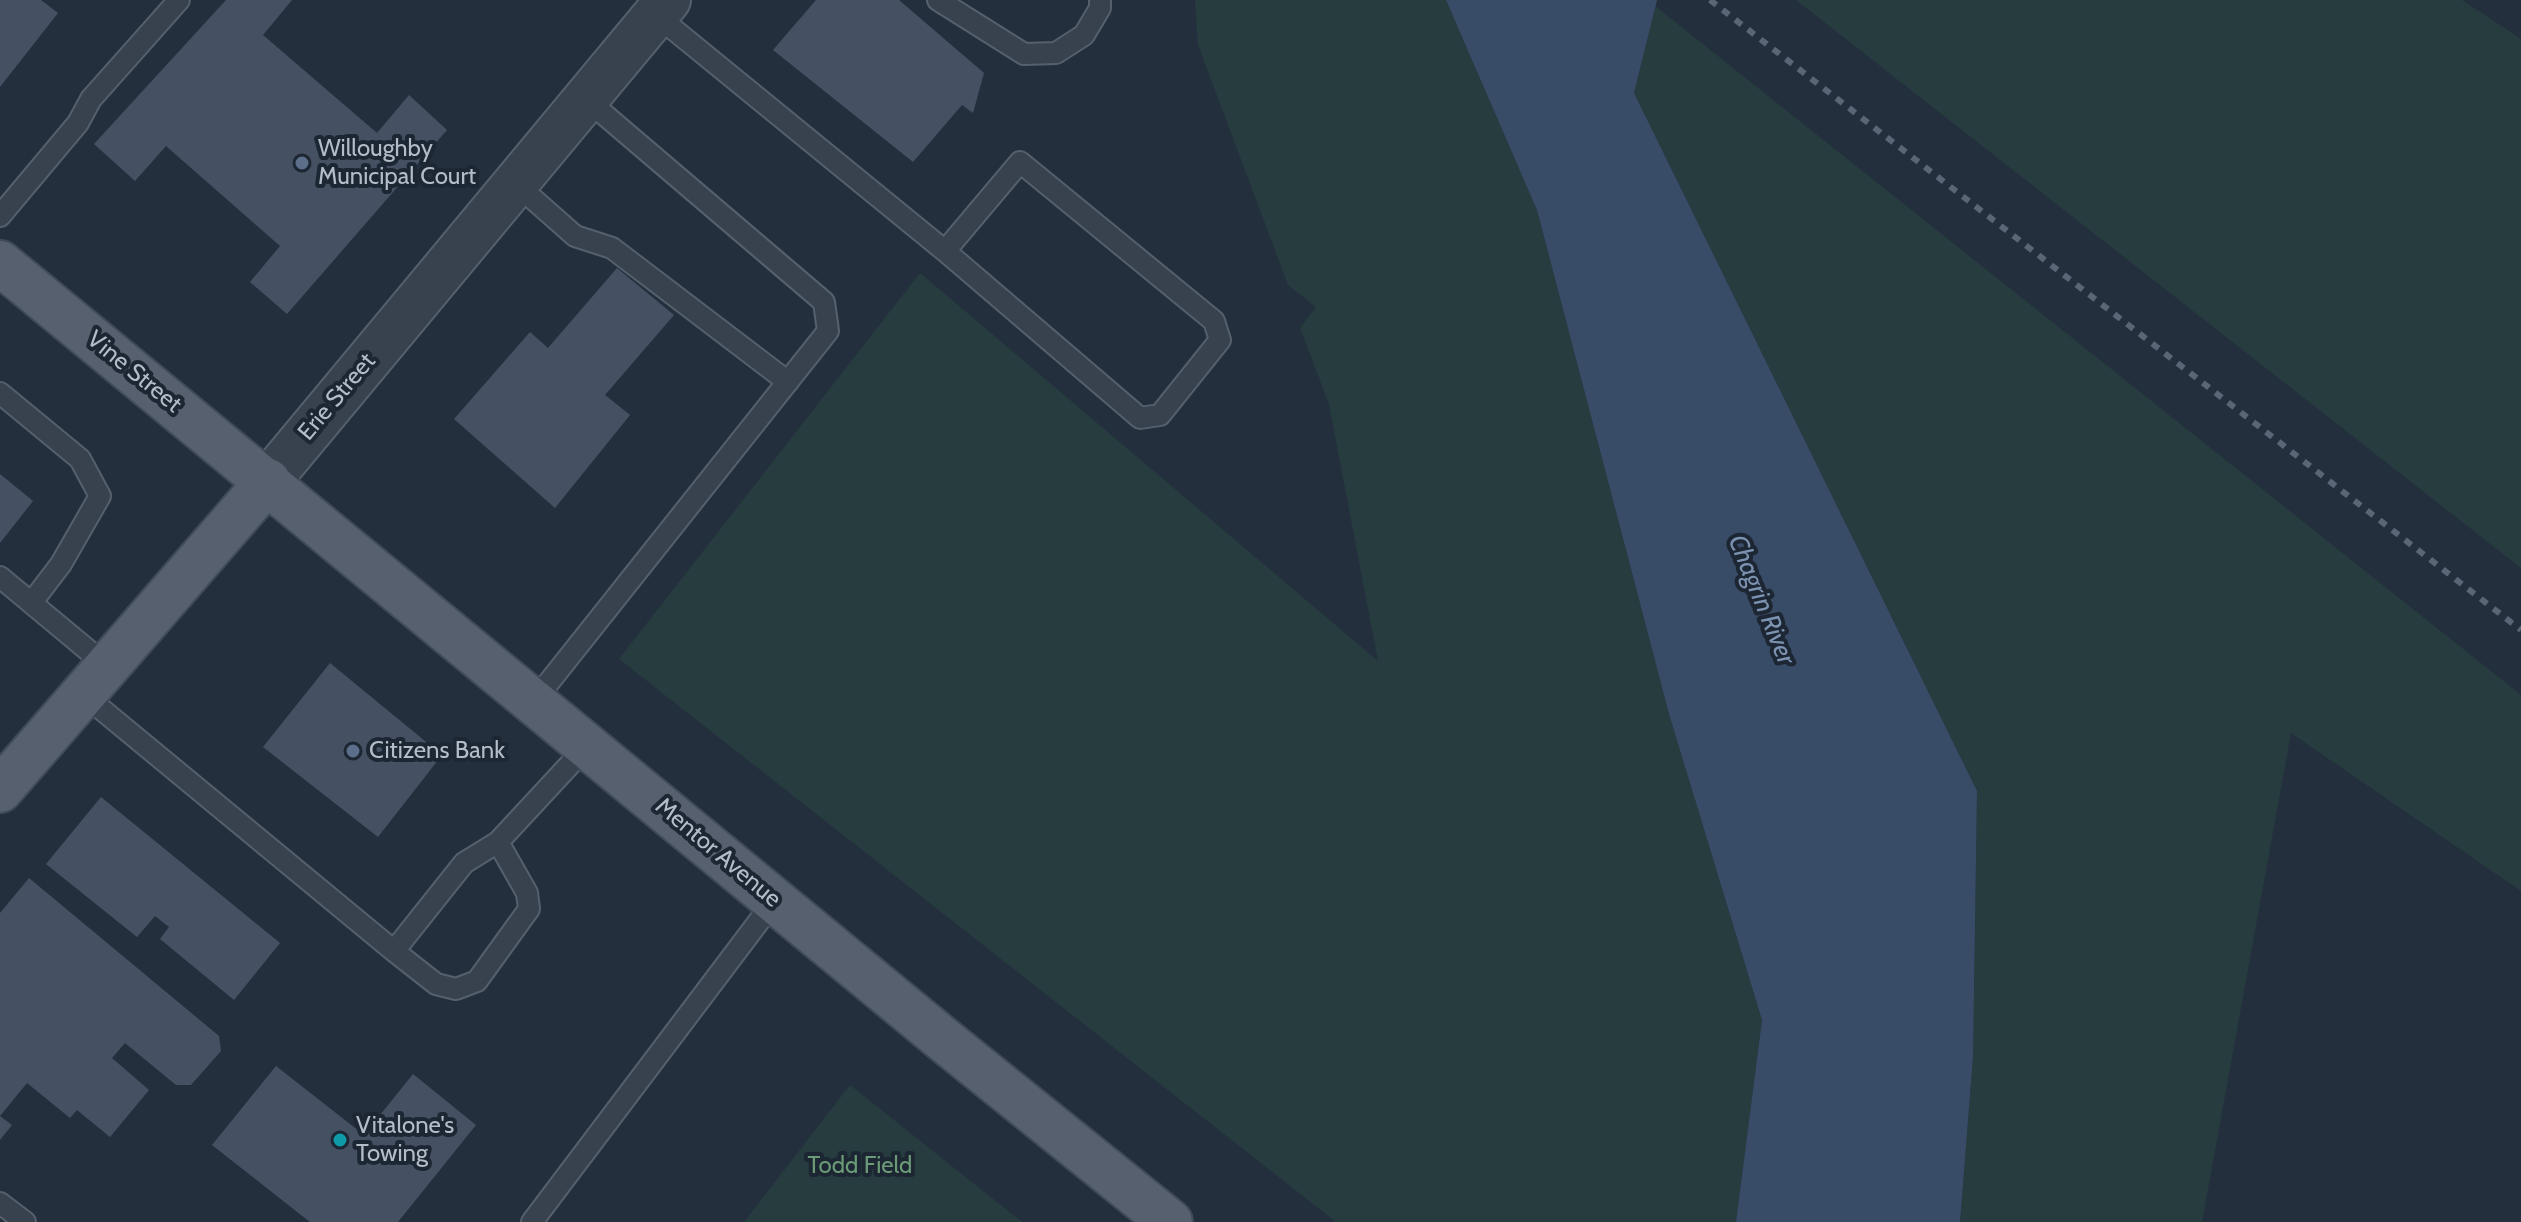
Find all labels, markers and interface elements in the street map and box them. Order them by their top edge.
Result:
place label: Willoughby Municipal Court [318,135,476,191]
marker: Willoughby Municipal Court [293,154,311,172]
street label: Vine Street [81,325,187,419]
street label: Erie Street [292,347,382,447]
water label: Chagrin River [1721,531,1801,669]
place label: Citizens Bank [369,737,505,765]
marker: Citizens Bank [344,742,362,760]
street label: Mentor Avenue [649,792,787,914]
place label: Vitalone's Towing [356,1112,454,1168]
marker: Vitalone's Towing [331,1131,349,1149]
park label: Todd Field [808,1152,912,1180]

